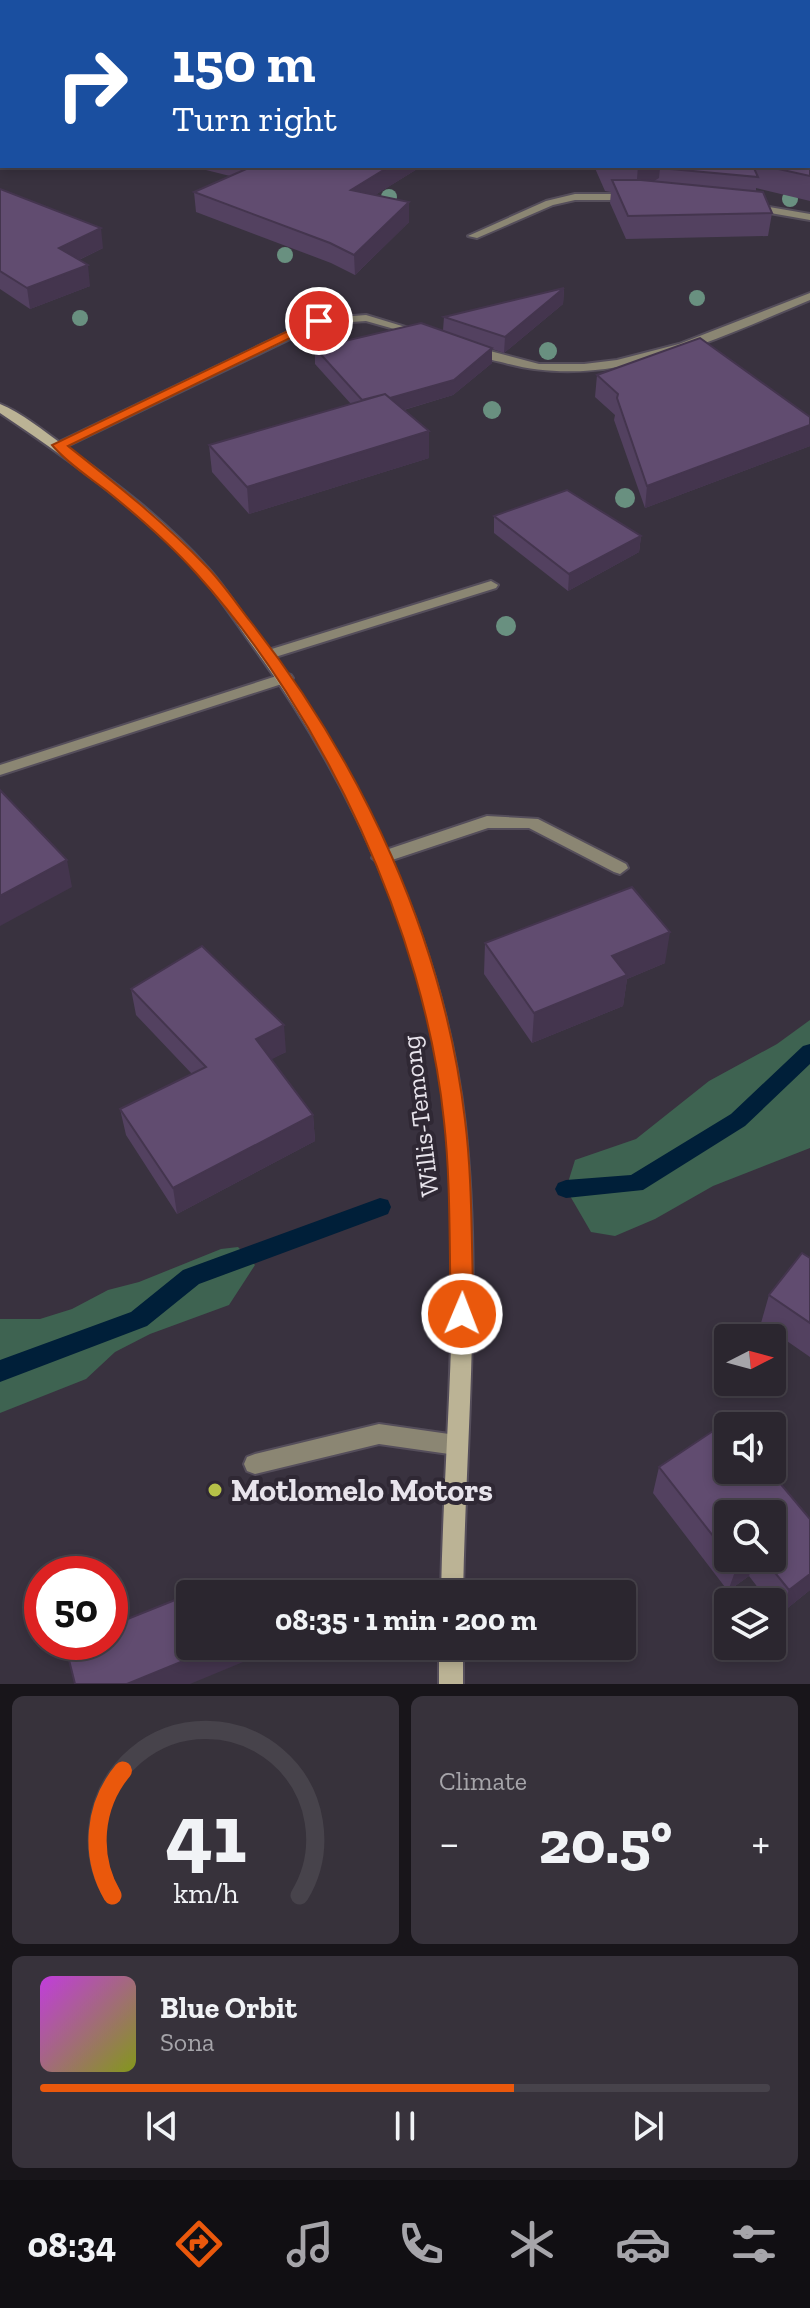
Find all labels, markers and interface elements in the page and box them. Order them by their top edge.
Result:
text: 150 m [172,29,316,96]
icon: right [40,32,144,136]
text: Turn right [172,97,337,140]
pin [285,287,353,355]
icon: arrive [297,299,341,343]
street label: Willis-Temong [394,1033,446,1199]
position arrow [420,1272,504,1356]
north arrow [714,1324,786,1396]
map controls [714,1324,786,1660]
button: sound [714,1412,786,1484]
place label: Motlomelo Motors [231,1471,493,1509]
marker: Motlomelo Motors [206,1481,224,1499]
button: search [714,1500,786,1572]
speed limit sign: 50 [24,1556,128,1660]
button: layers [714,1588,786,1660]
text: 08:35 · 1 min · 200 m [275,1602,537,1638]
text: Climate [439,1765,527,1797]
text: 41 [165,1783,246,1883]
text: 20.5° [539,1806,672,1878]
text: − [439,1816,460,1869]
text: + [751,1816,770,1869]
text: km/h [173,1876,238,1910]
text: Blue Orbit [160,1990,297,2026]
text: Sona [160,2026,215,2058]
icon: previous [140,2104,184,2148]
icon: pause [383,2104,427,2148]
icon: next [626,2104,670,2148]
icon: directions [171,2216,227,2272]
icon: music [282,2216,338,2272]
icon: phone [393,2216,449,2272]
icon: climate [504,2216,560,2272]
icon: car [615,2216,671,2272]
icon: filters [726,2216,782,2272]
text: 08:34 [28,2223,116,2266]

